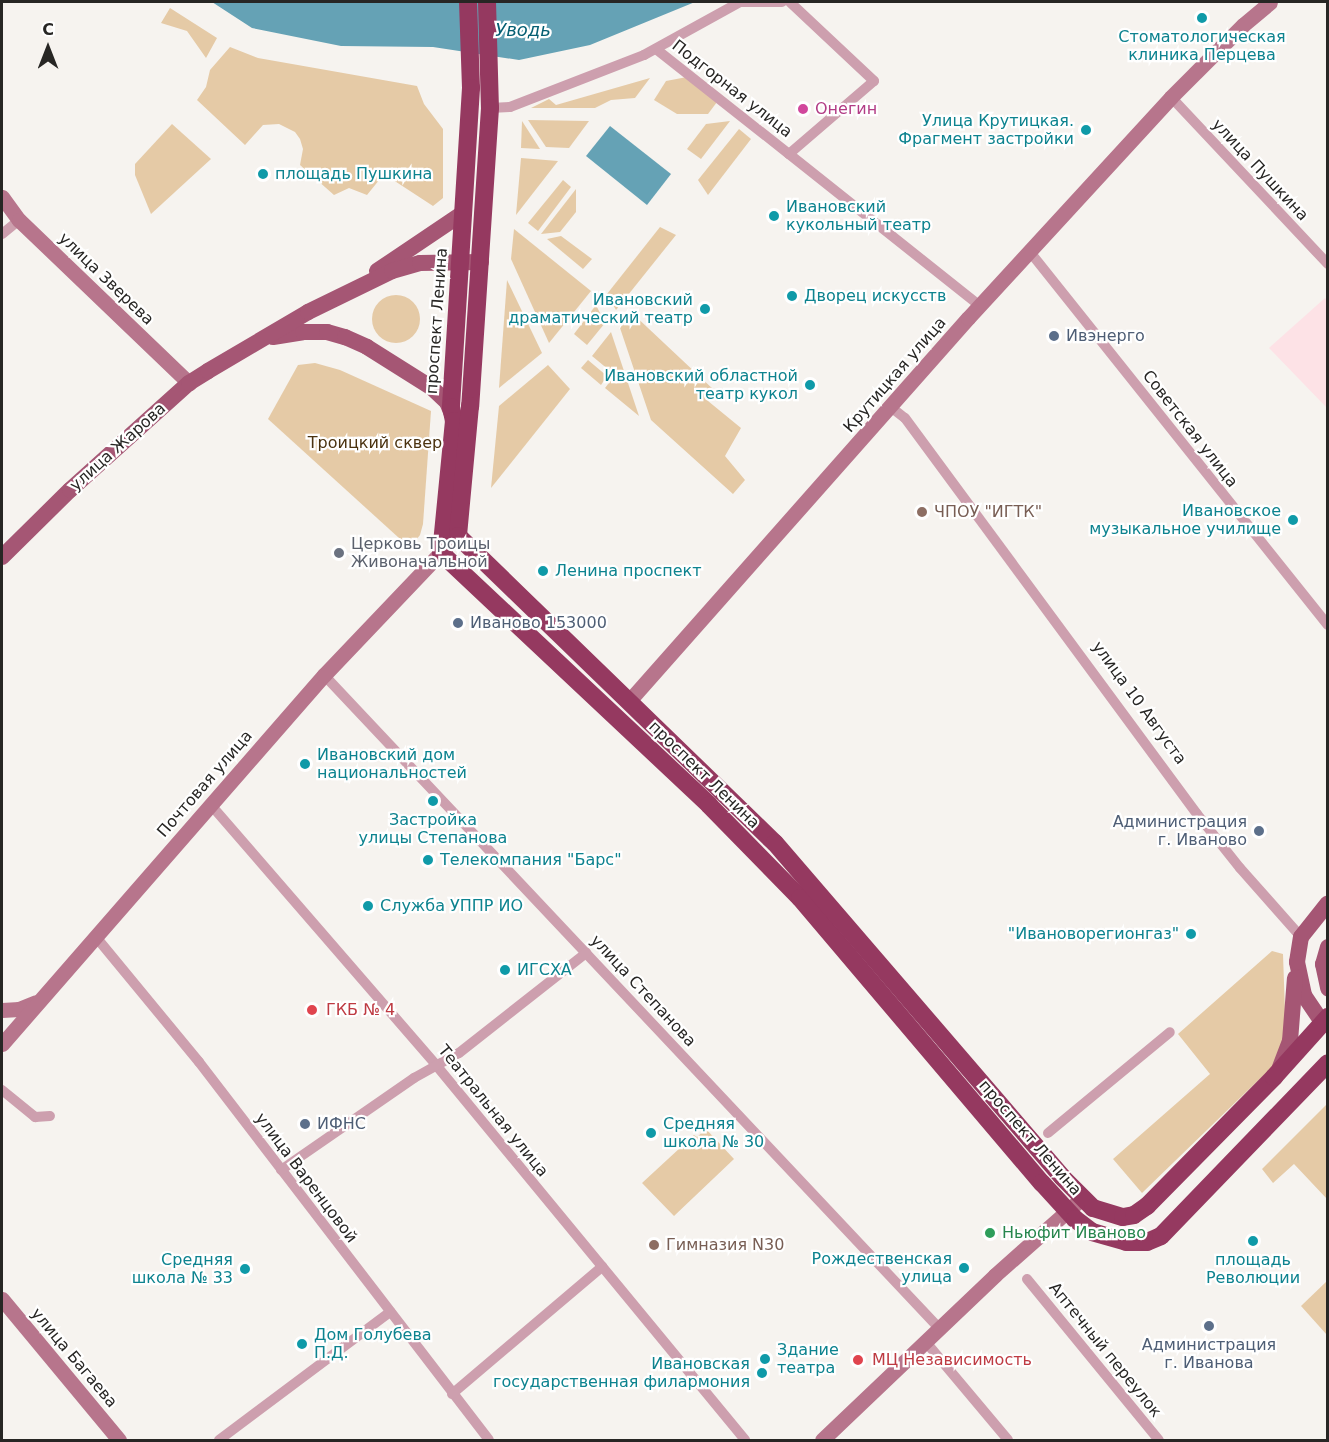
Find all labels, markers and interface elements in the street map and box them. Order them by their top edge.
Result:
marker: Стоматологическая клиника Перцева [1195,11,1209,25]
north arrow [18,18,78,78]
water label: Уводь [495,19,551,41]
text: С [42,20,54,39]
place label: Стоматологическая клиника Перцева [1118,27,1286,65]
street label: Подгорная улица [668,36,796,142]
place label: Онегин [815,99,877,119]
marker: Онегин [796,102,810,116]
place label: Улица Крутицкая. Фрагмент застройки [898,111,1074,149]
street label: улица Пушкина [1208,115,1312,225]
marker: Улица Крутицкая. Фрагмент застройки [1079,123,1093,137]
place label: площадь Пушкина [275,164,432,184]
marker: площадь Пушкина [256,167,270,181]
place label: Ивановский кукольный театр [786,197,931,235]
marker: Ивановский кукольный театр [767,209,781,223]
street label: улица Зверева [55,229,157,329]
street label: проспект Ленина [422,247,452,395]
place label: Дворец искусств [804,286,946,306]
marker: Дворец искусств [785,289,799,303]
place label: Ивановский драматический театр [508,290,693,328]
marker: Ивановский драматический театр [698,302,712,316]
street label: Крутицкая улица [840,313,950,437]
place label: Ивэнерго [1066,326,1145,346]
marker: Ивэнерго [1047,329,1061,343]
place label: Ивановский областной театр кукол [604,366,798,404]
street label: Советская улица [1138,367,1242,491]
marker: Ивановский областной театр кукол [803,378,817,392]
street label: улица Жарова [66,399,170,495]
park label: Троицкий сквер [308,433,442,453]
place label: Ивановское музыкальное училище [1089,501,1281,539]
place label: ЧПОУ "ИГТК" [934,502,1042,522]
marker: ЧПОУ "ИГТК" [915,505,929,519]
marker: Ивановское музыкальное училище [1286,513,1300,527]
place label: Церковь Троицы Живоначальной [351,534,490,572]
marker: Церковь Троицы Живоначальной [332,546,346,560]
place label: Ленина проспект [555,561,702,581]
marker: Ленина проспект [536,564,550,578]
place label: Иваново 153000 [470,613,607,633]
marker: Иваново 153000 [451,616,465,630]
street label: улица 10 Августа [1088,638,1190,768]
street label: проспект Ленина [645,717,763,833]
street label: Почтовая улица [153,727,257,841]
place label: Ивановский дом национальностей [317,745,467,783]
marker: Ивановский дом национальностей [298,757,312,771]
marker: Застройка улицы Степанова [426,794,440,808]
place label: Застройка улицы Степанова [359,810,507,848]
place label: Администрация г. Иваново [1113,812,1247,850]
marker: Администрация г. Иваново [1252,824,1266,838]
place label: Телекомпания "Барс" [440,850,622,870]
marker: Телекомпания "Барс" [421,853,435,867]
place label: Служба УППР ИО [380,896,523,916]
marker: Служба УППР ИО [361,899,375,913]
place label: "Ивановорегионгаз" [1008,924,1179,944]
marker: "Ивановорегионгаз" [1184,927,1198,941]
street label: улица Степанова [586,931,700,1051]
place label: ИГСХА [517,960,572,980]
marker: ИГСХА [498,963,512,977]
place label: ГКБ № 4 [326,1000,395,1020]
marker: ГКБ № 4 [303,1001,321,1019]
street label: Театральная улица [434,1041,552,1181]
street label: проспект Ленина [975,1076,1085,1200]
street label: улица Варенцовой [251,1109,361,1247]
place label: ИФНС [317,1114,366,1134]
place label: Средняя школа № 30 [663,1114,764,1152]
marker: ИФНС [298,1117,312,1131]
marker: Средняя школа № 30 [644,1126,658,1140]
place label: Ньюфит Иваново [1002,1223,1146,1243]
marker: Ньюфит Иваново [983,1226,997,1240]
marker: площадь Революции [1246,1234,1260,1248]
place label: Гимназия N30 [666,1235,784,1255]
marker: Гимназия N30 [647,1238,661,1252]
place label: Рождественская улица [812,1249,952,1287]
place label: Средняя школа № 33 [132,1250,233,1288]
place label: площадь Революции [1206,1250,1300,1288]
marker: Рождественская улица [957,1261,971,1275]
marker: Средняя школа № 33 [238,1262,252,1276]
street label: Аптечный переулок [1045,1279,1165,1421]
street label: улица Багаева [27,1304,121,1412]
marker: Администрация г. Иванова [1202,1319,1216,1333]
place label: Дом Голубева П.Д. [314,1325,432,1363]
place label: Администрация г. Иванова [1142,1335,1276,1373]
marker: Дом Голубева П.Д. [295,1337,309,1351]
place label: Здание театра [777,1340,839,1378]
place label: МЦ Независимость [872,1350,1032,1370]
marker: МЦ Независимость [849,1351,867,1369]
marker: Здание театра [758,1352,772,1366]
place label: Ивановская государственная филармония [493,1354,750,1392]
marker: Ивановская государственная филармония [755,1366,769,1380]

